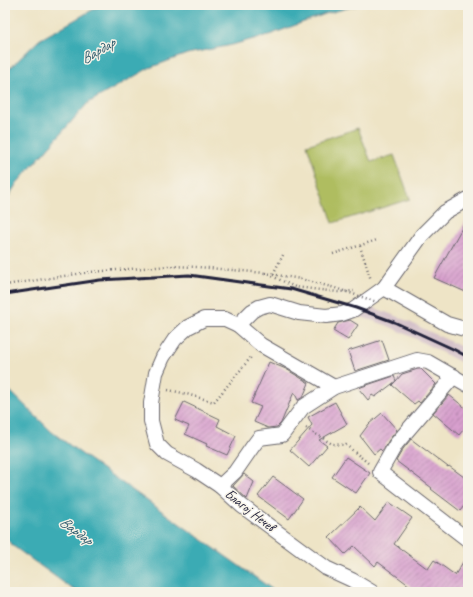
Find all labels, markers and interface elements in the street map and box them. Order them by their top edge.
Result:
water label: Вардар [77,33,121,68]
street label: Благој Нечев [222,485,281,537]
water label: Вардар [56,512,98,551]

